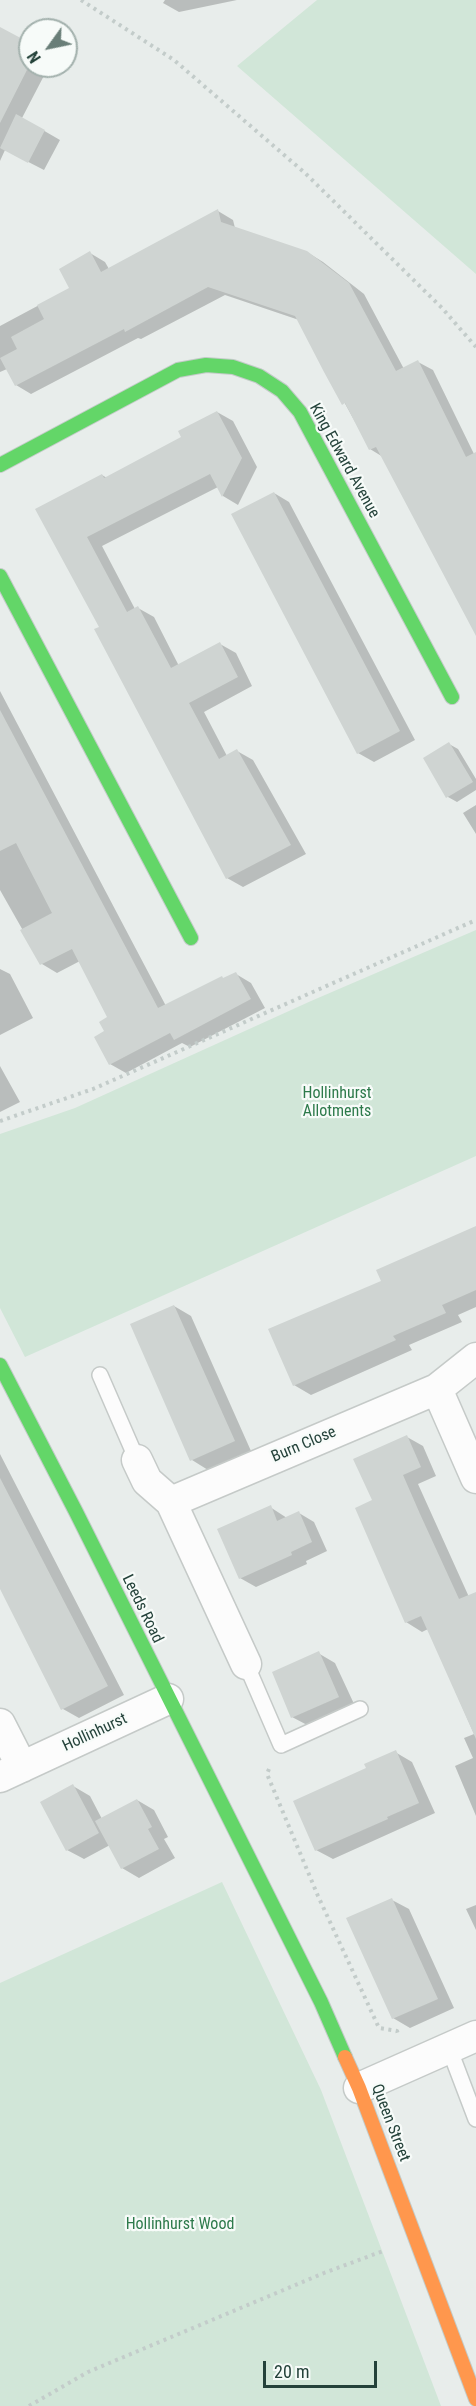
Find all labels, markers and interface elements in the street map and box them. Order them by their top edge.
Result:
north arrow [18,18,78,78]
text: N [24,48,45,66]
street label: King Edward Avenue [305,400,383,522]
park label: Hollinhurst Allotments [302,1084,372,1122]
street label: Burn Close [269,1423,339,1467]
street label: Leeds Road [117,1572,167,1646]
street label: Hollinhurst [60,1710,130,1756]
street label: Queen Street [366,2082,414,2164]
park label: Hollinhurst Wood [126,2215,234,2235]
scale bar [266,2349,380,2387]
text: 20 m [274,2361,309,2382]

